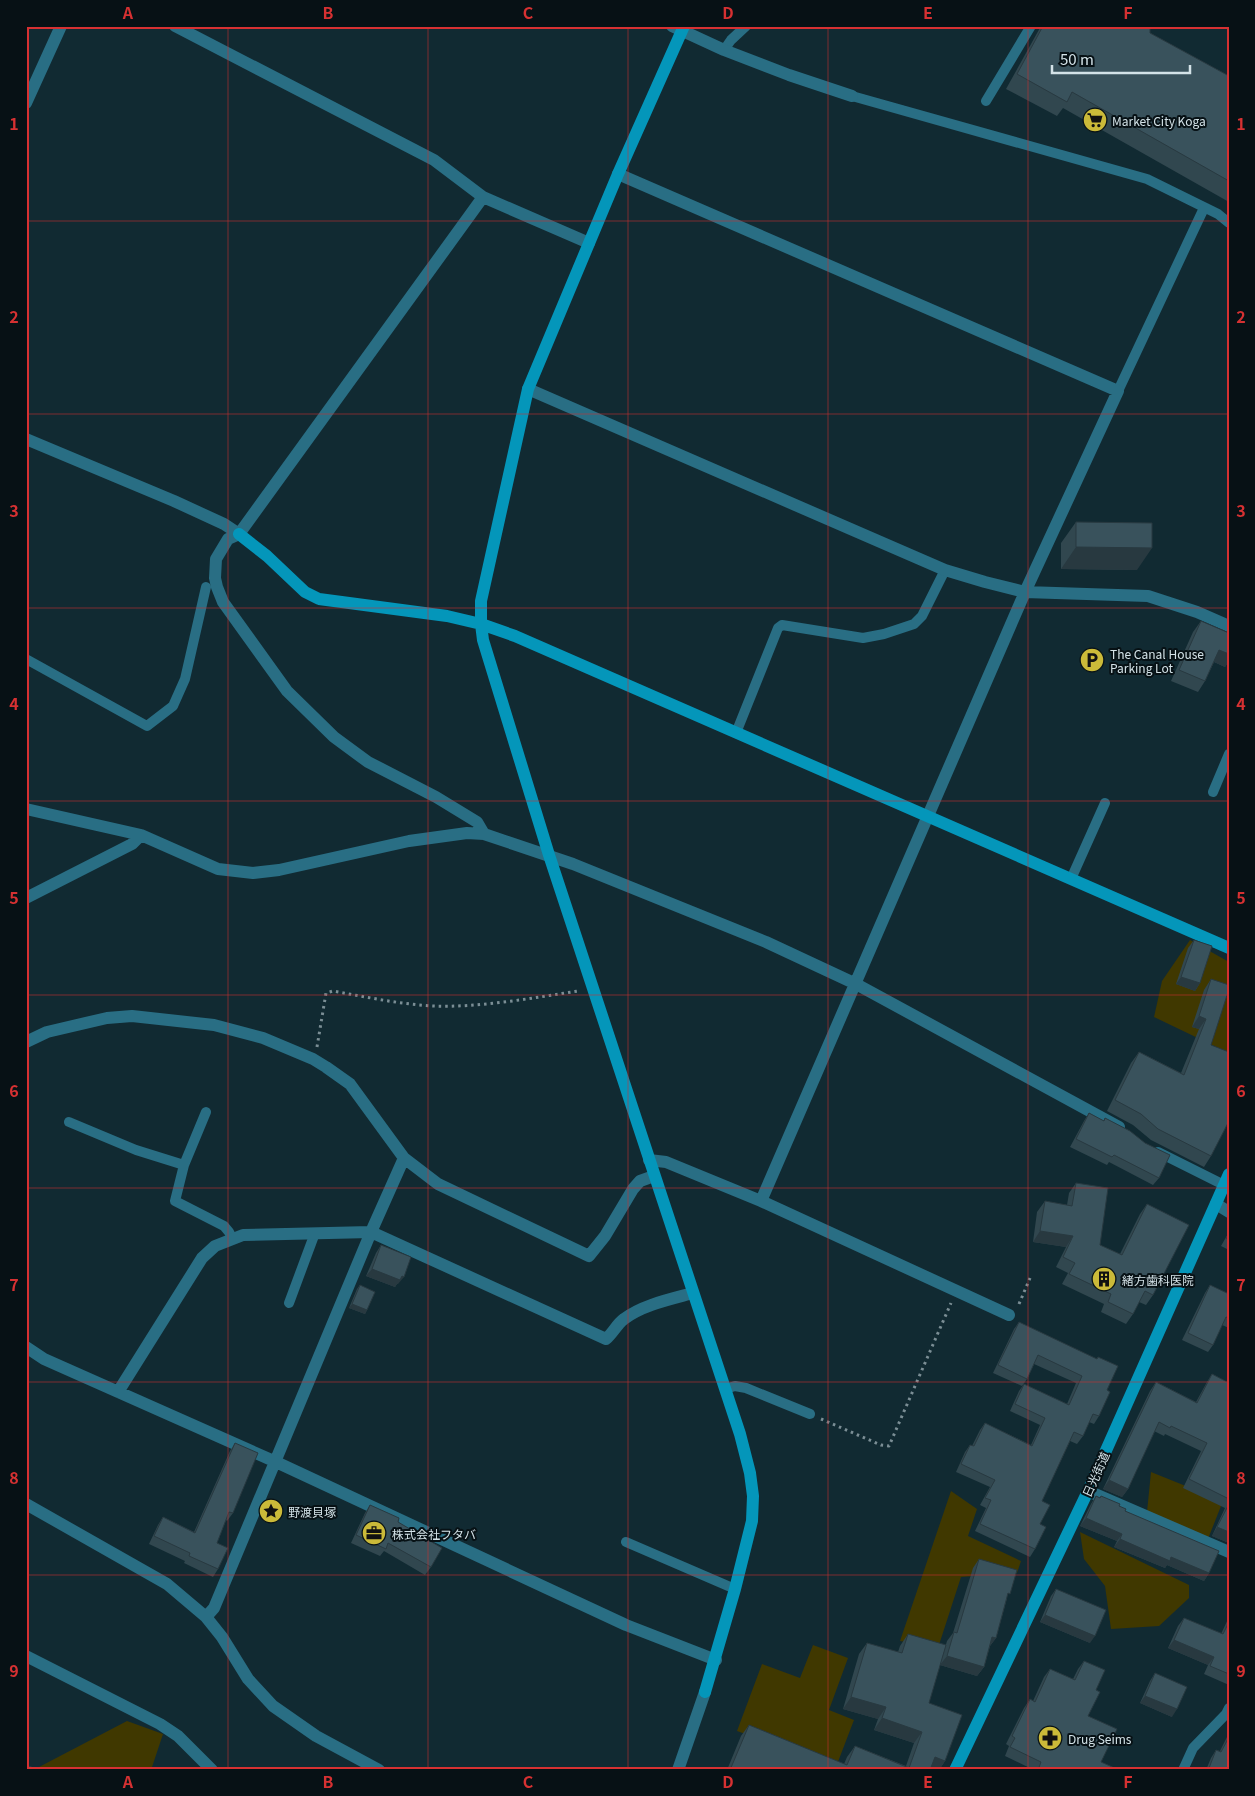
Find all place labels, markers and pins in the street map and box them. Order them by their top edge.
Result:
supermarket icon: Market City Koga [1082,107,1108,133]
place label: Market City Koga [1112,112,1206,129]
place label: The Canal House Parking Lot [1110,645,1204,676]
parking icon: The Canal House Parking Lot [1079,647,1105,673]
building icon: 緒方歯科医院 [1091,1266,1117,1292]
place label: 緒方歯科医院 [1122,1271,1194,1288]
place icon: 野渡貝塚 [258,1498,284,1524]
place label: 野渡貝塚 [288,1503,336,1520]
office icon: 株式会社フタバ [361,1520,387,1546]
place label: 株式会社フタバ [392,1525,476,1542]
pharmacy icon: Drug Seims [1037,1725,1063,1751]
place label: Drug Seims [1068,1730,1132,1747]

